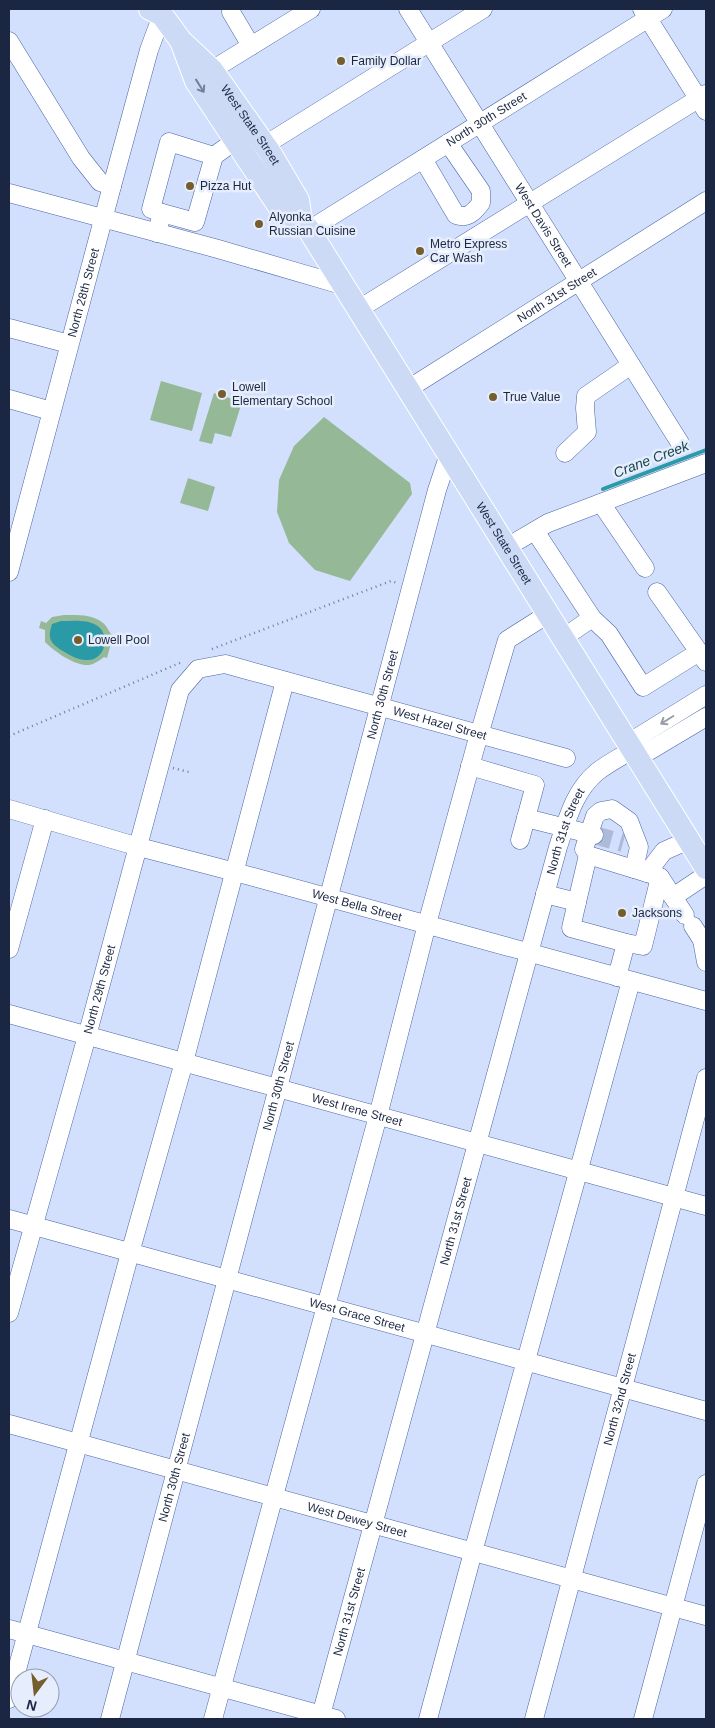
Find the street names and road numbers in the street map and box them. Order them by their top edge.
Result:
street label: West State Street [218,82,283,168]
street label: North 30th Street [444,89,529,150]
street label: West Davis Street [512,181,575,270]
street label: North 28th Street [65,246,102,339]
street label: North 31st Street [515,265,600,325]
street label: West State Street [473,500,535,587]
street label: North 30th Street [364,648,401,741]
street label: West Hazel Street [391,704,489,743]
street label: North 31st Street [544,785,588,876]
street label: West Bella Street [310,886,404,925]
street label: North 29th Street [81,943,118,1035]
street label: North 30th Street [260,1039,297,1132]
street label: West Irene Street [310,1091,405,1129]
street label: North 31st Street [437,1175,475,1267]
street label: West Grace Street [308,1295,407,1335]
street label: North 32nd Street [601,1351,639,1447]
street label: North 30th Street [156,1431,193,1523]
street label: West Dewey Street [306,1499,409,1540]
street label: North 31st Street [331,1566,368,1658]

